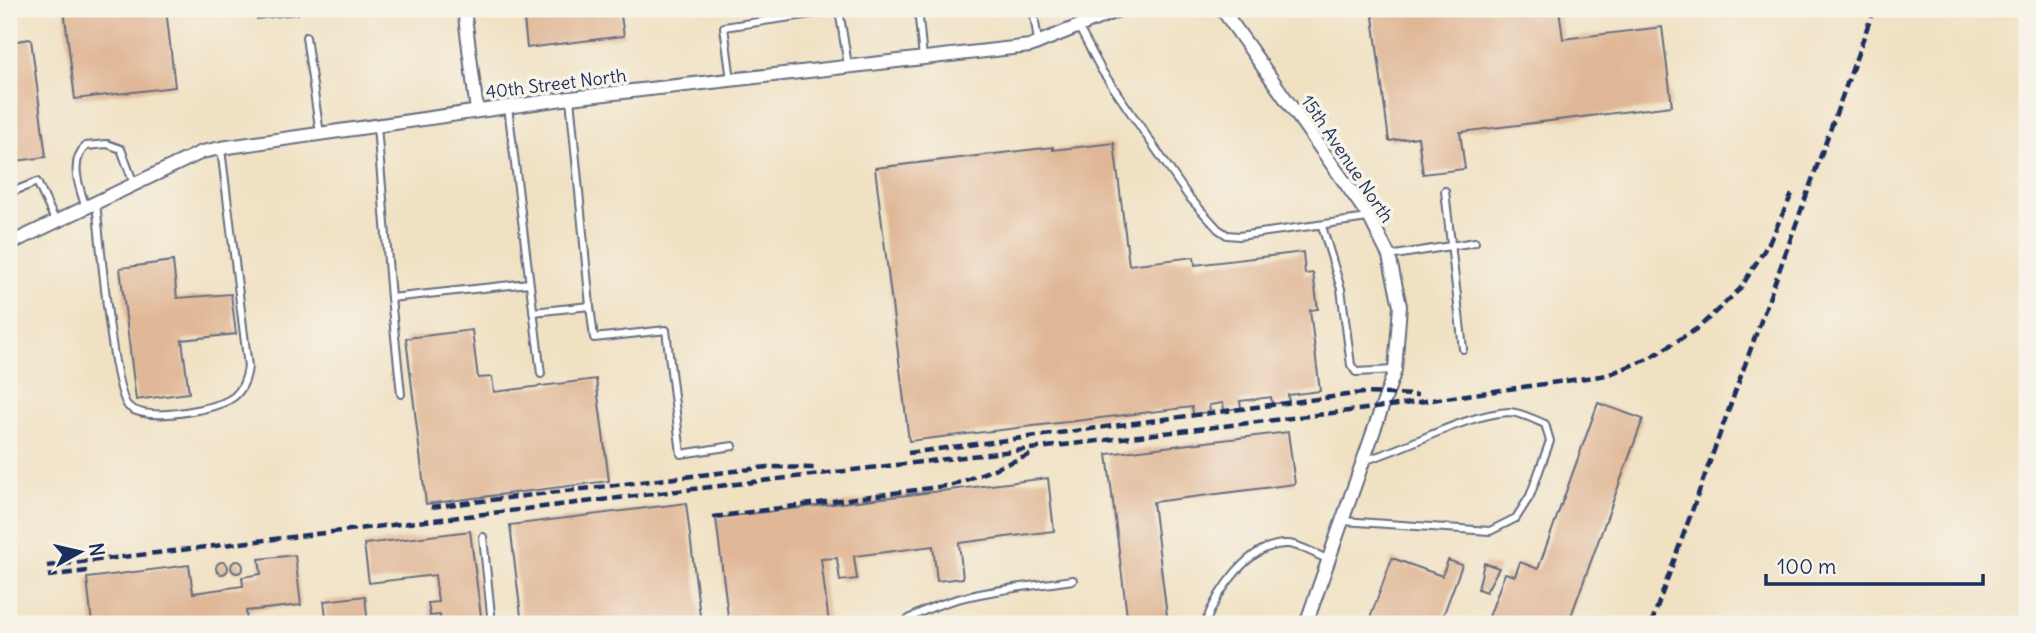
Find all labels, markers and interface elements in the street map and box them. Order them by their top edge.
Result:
street label: 40th Street North [484,63,628,104]
street label: 15th Avenue North [1296,91,1399,227]
north arrow [46,518,116,588]
text: N [84,541,110,558]
scale bar [1766,542,1983,586]
text: 100 m [1777,553,1836,580]

